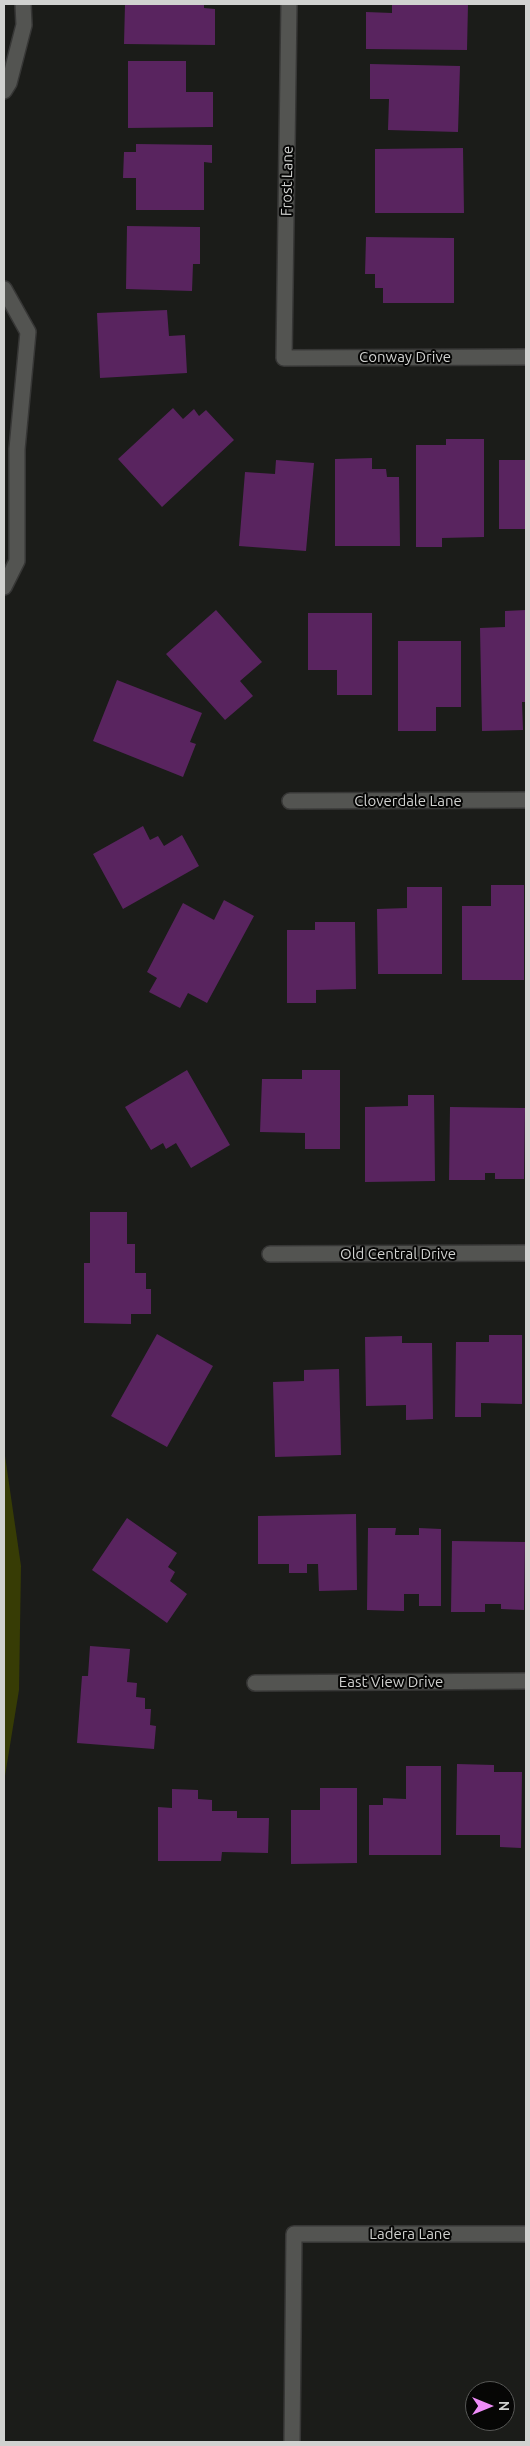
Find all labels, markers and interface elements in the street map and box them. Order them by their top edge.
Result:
street label: Frost Lane [277,146,297,216]
street label: Conway Drive [359,348,451,366]
street label: Cloverdale Lane [354,792,462,810]
street label: Old Central Drive [340,1245,456,1263]
street label: East View Drive [339,1673,443,1691]
street label: Ladera Lane [369,2225,451,2243]
north arrow [465,2381,515,2431]
text: N [496,2401,512,2411]

